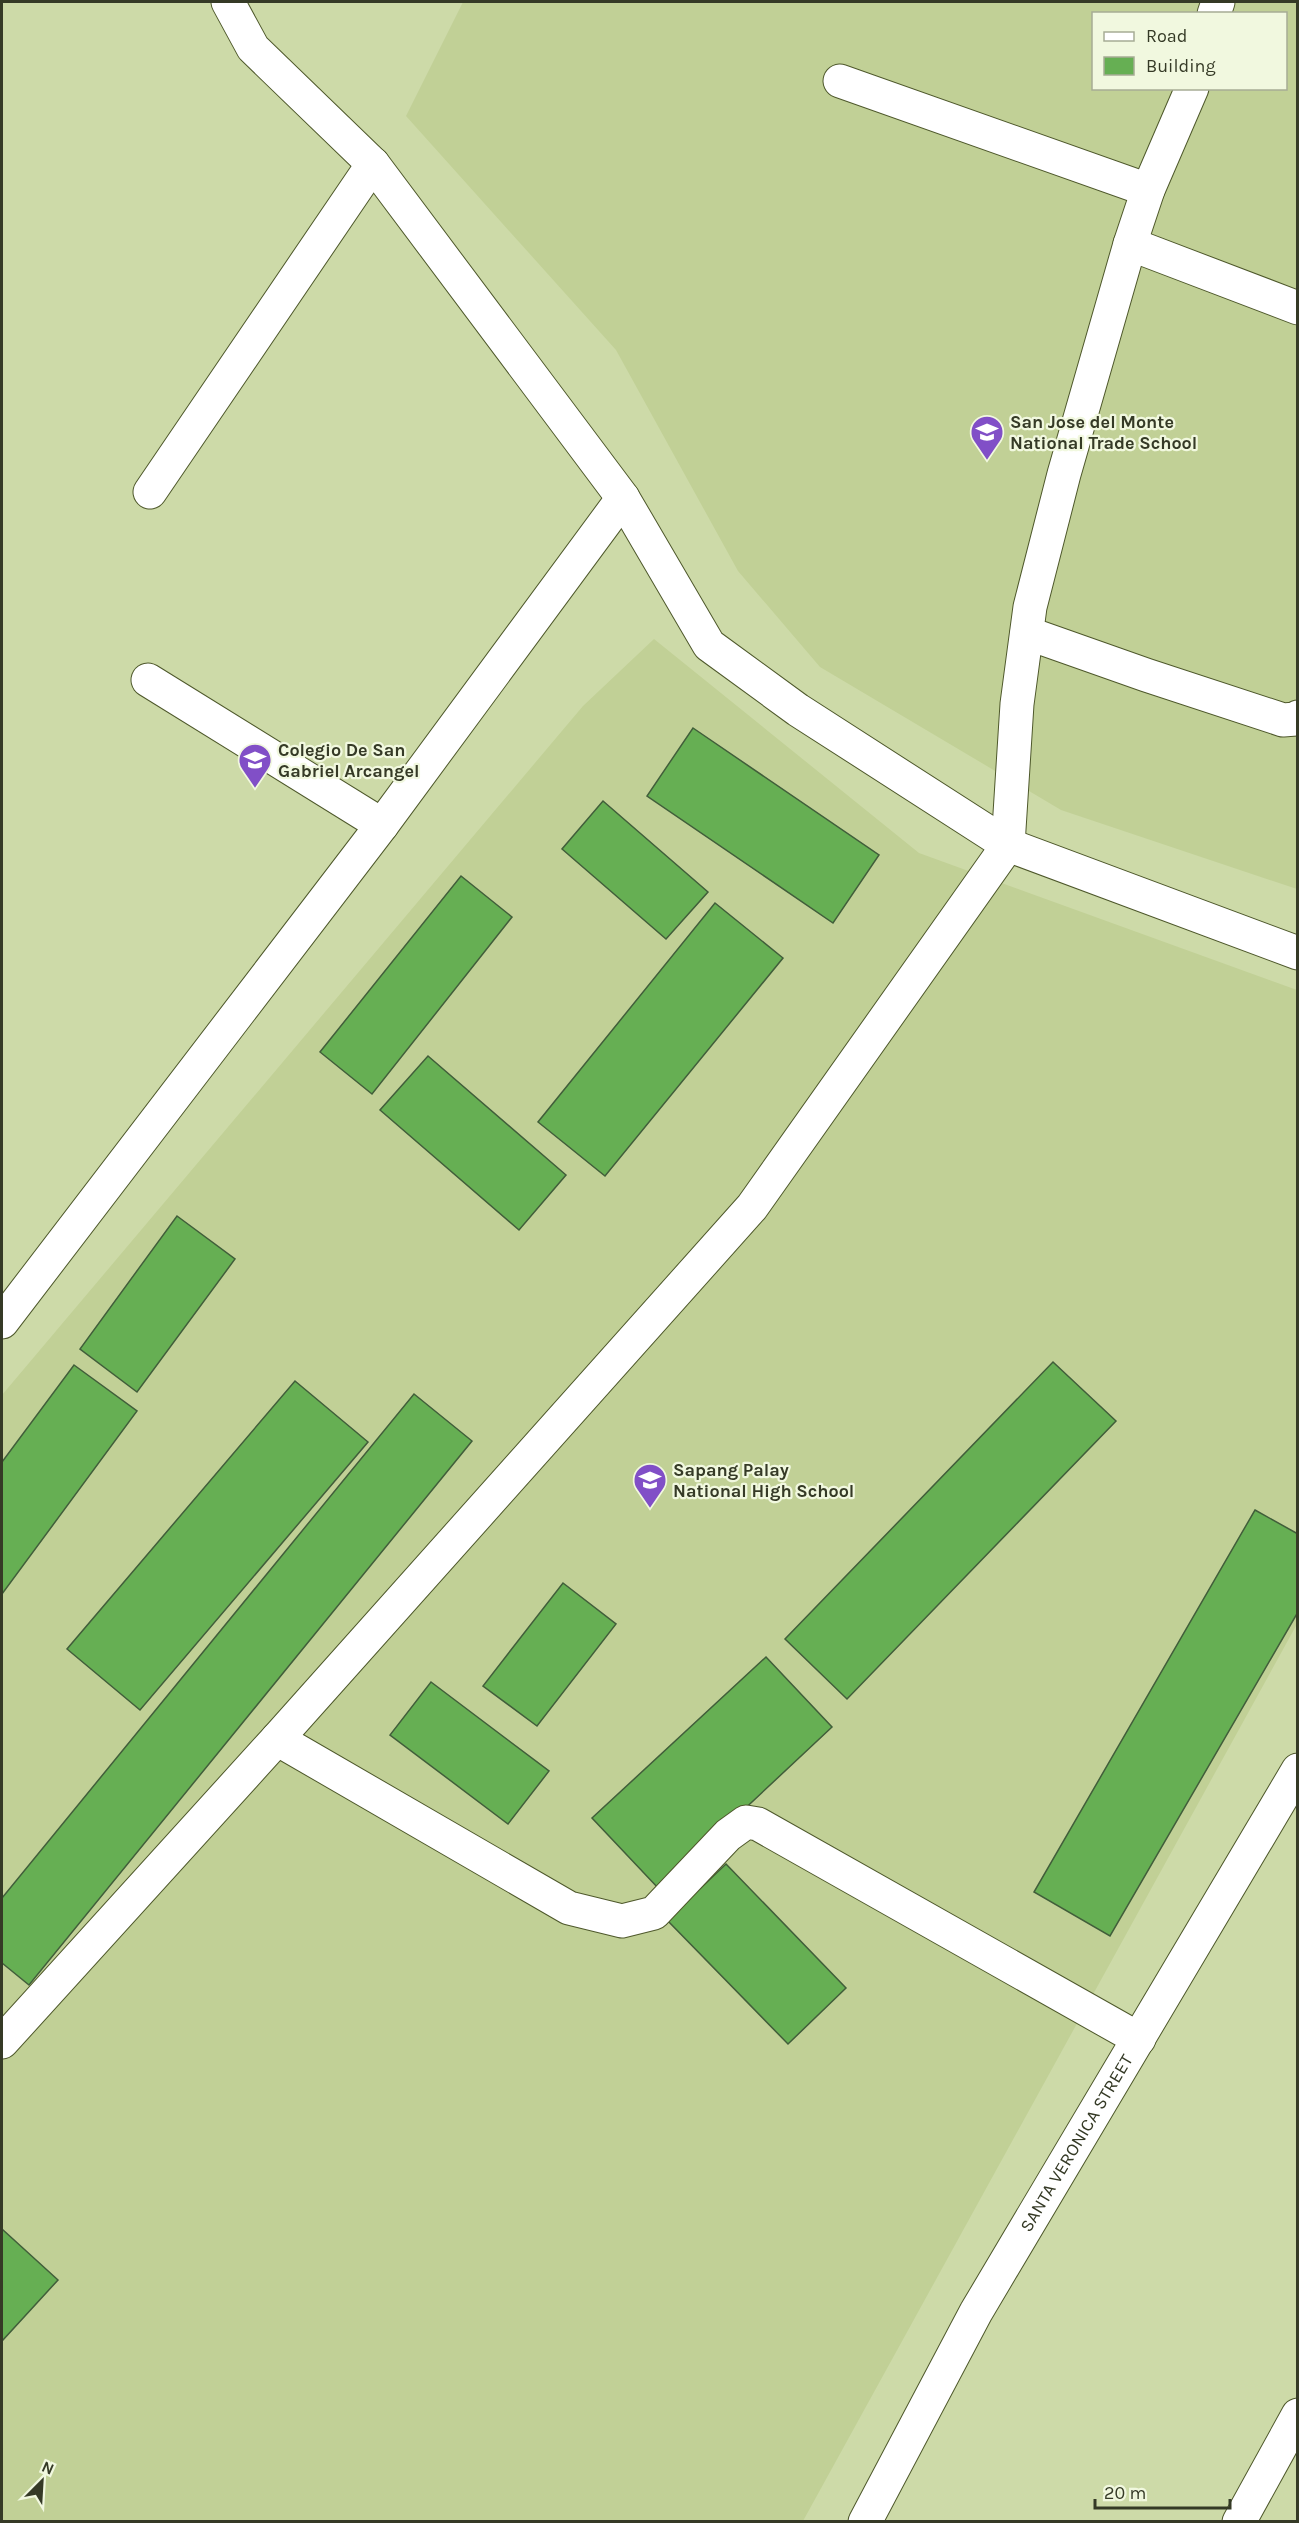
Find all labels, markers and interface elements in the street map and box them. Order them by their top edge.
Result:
legend [1092,12,1287,90]
text: Road [1146,25,1187,47]
text: Building [1146,55,1216,77]
place label: San Jose del Monte National Trade School [1010,411,1197,454]
school or university icon: San Jose del Monte National Trade School [969,414,1005,461]
place label: Colegio De San Gabriel Arcangel [278,739,419,782]
school or university icon: Colegio De San Gabriel Arcangel [237,742,273,789]
place label: Sapang Palay National High School [673,1459,854,1502]
school or university icon: Sapang Palay National High School [632,1462,668,1509]
street label: SANTA VERONICA STREET [1015,2050,1138,2236]
north arrow [12,2451,72,2511]
text: N [39,2457,57,2479]
scale bar [1095,2472,1230,2510]
text: 20 m [1104,2482,1146,2504]

